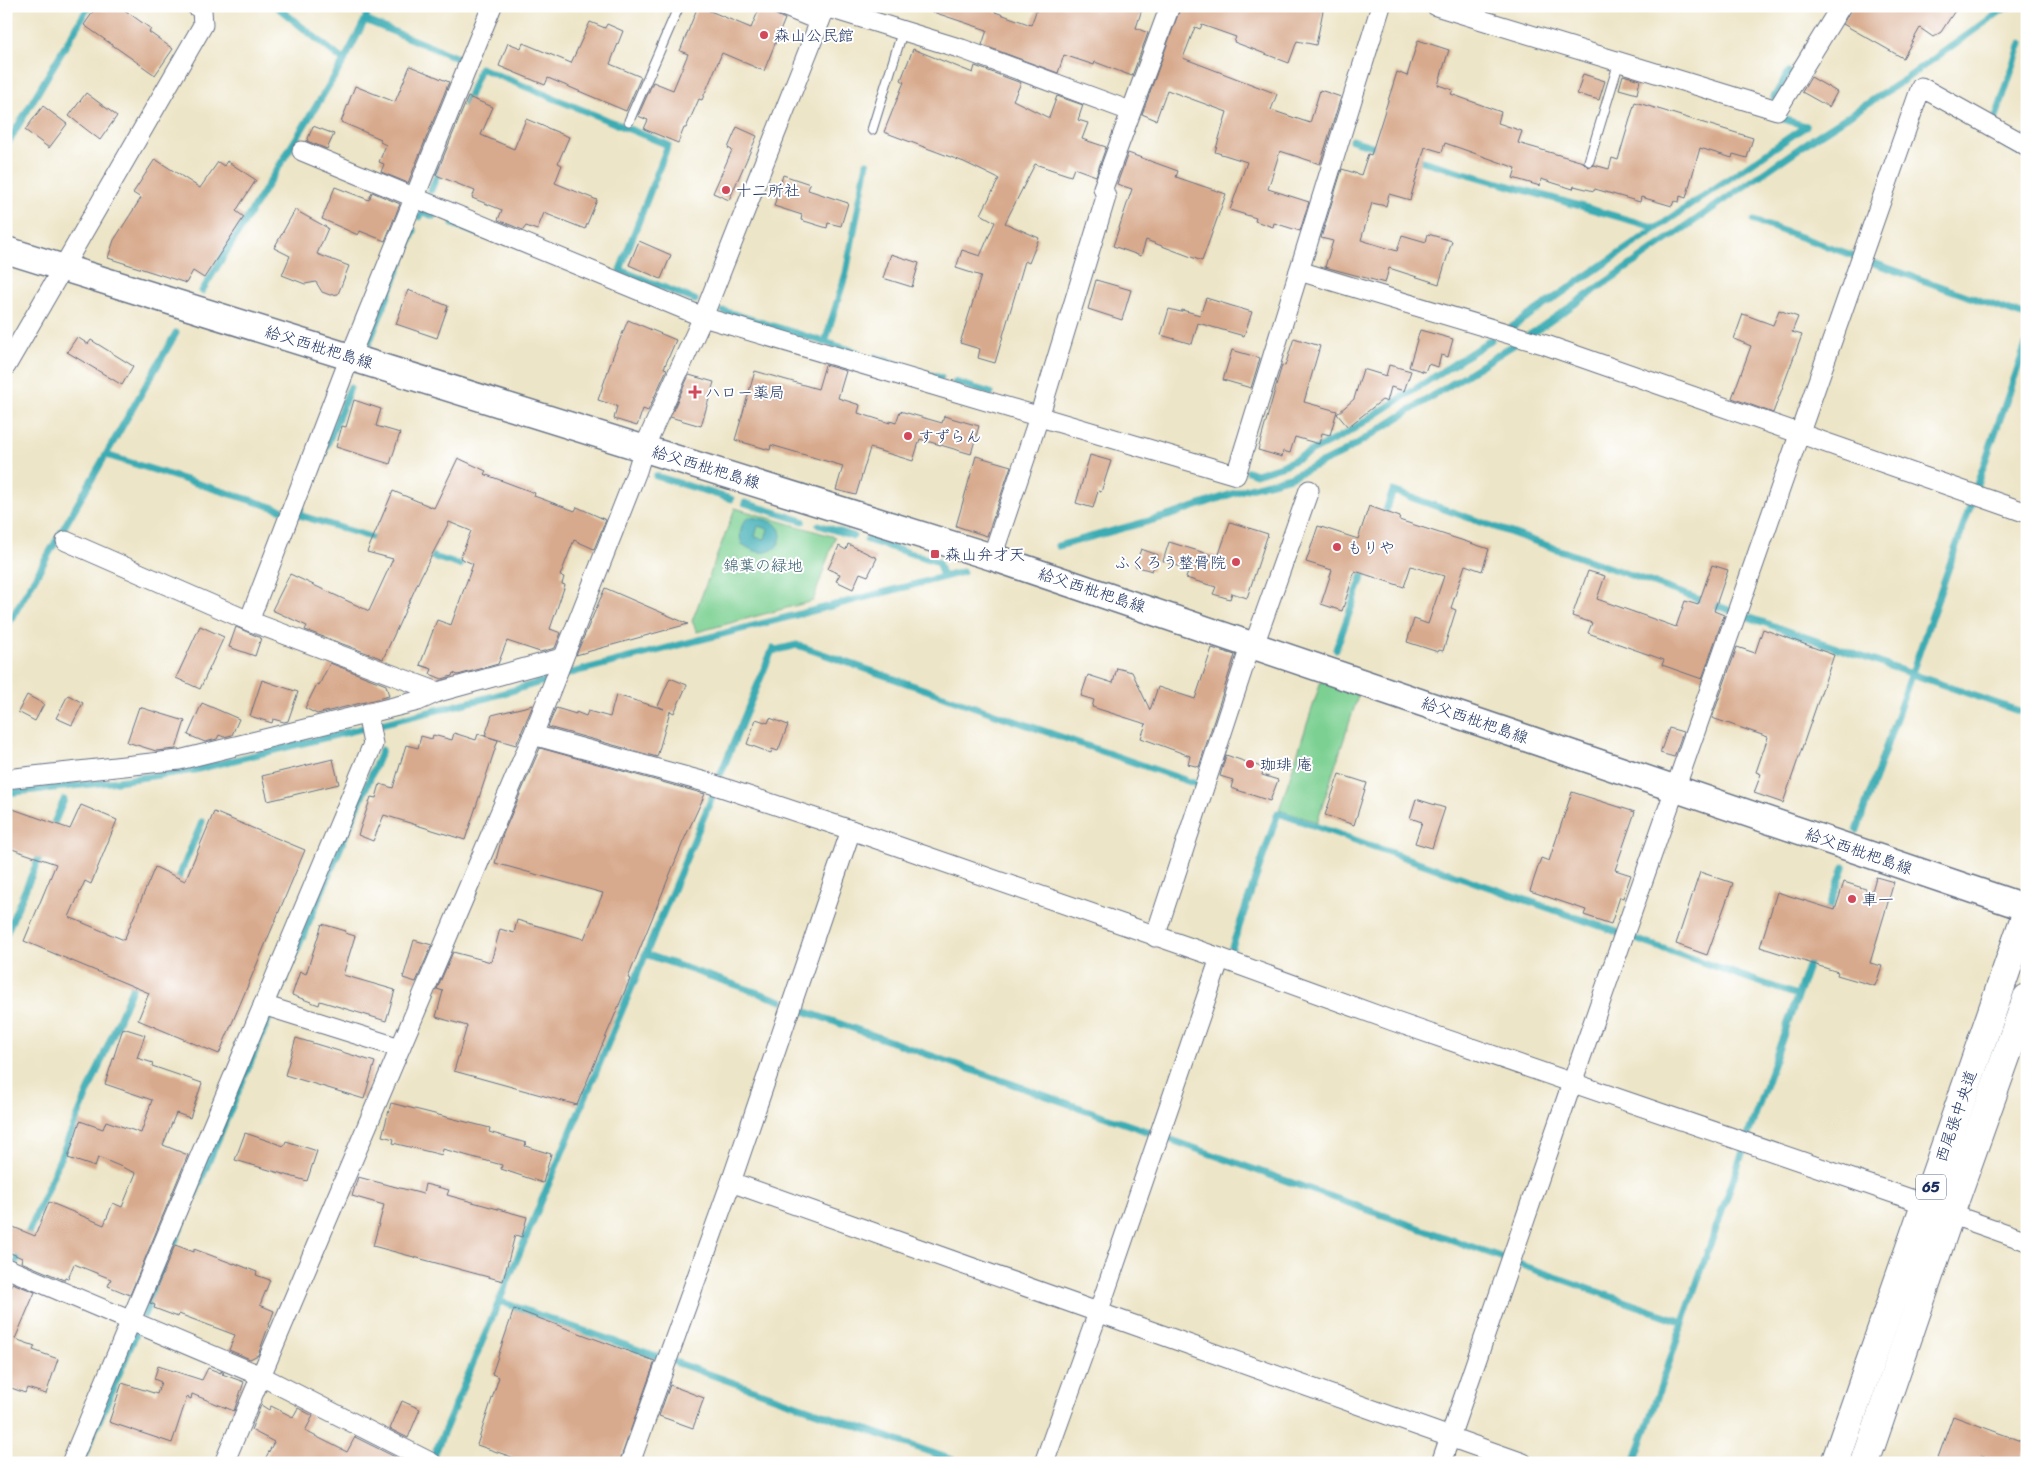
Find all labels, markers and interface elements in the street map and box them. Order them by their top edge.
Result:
place label: 森山公民館 [774,21,854,50]
marker: 森山公民館 [758,29,770,41]
place label: 十二所社 [736,176,800,205]
marker: 十二所社 [720,184,732,196]
street label: 給父西枇杷島線 [261,317,377,377]
place label: ハロー薬局 [705,378,785,407]
marker: ハロー薬局 [689,386,701,398]
place label: すずらん [918,422,982,451]
marker: すずらん [902,430,914,442]
street label: 給父西枇杷島線 [648,437,764,497]
place label: もりや [1347,533,1395,562]
place label: 森山弁才天 [945,540,1025,569]
marker: もりや [1331,541,1343,553]
marker: 森山弁才天 [929,548,941,560]
place label: ふくろう整骨院 [1114,548,1226,577]
park label: 錦葉の緑地 [723,551,803,580]
marker: ふくろう整骨院 [1230,556,1242,568]
street label: 給父西枇杷島線 [1034,559,1150,621]
street label: 給父西枇杷島線 [1417,688,1533,752]
place label: 珈琲 庵 [1260,750,1312,779]
marker: 珈琲 庵 [1244,758,1256,770]
street label: 給父西枇杷島線 [1801,819,1917,883]
place label: 車一 [1862,885,1894,914]
marker: 車一 [1846,893,1858,905]
street label: 西尾張中央道 [1927,1066,1985,1166]
road number: 65 [1916,1174,1946,1200]

